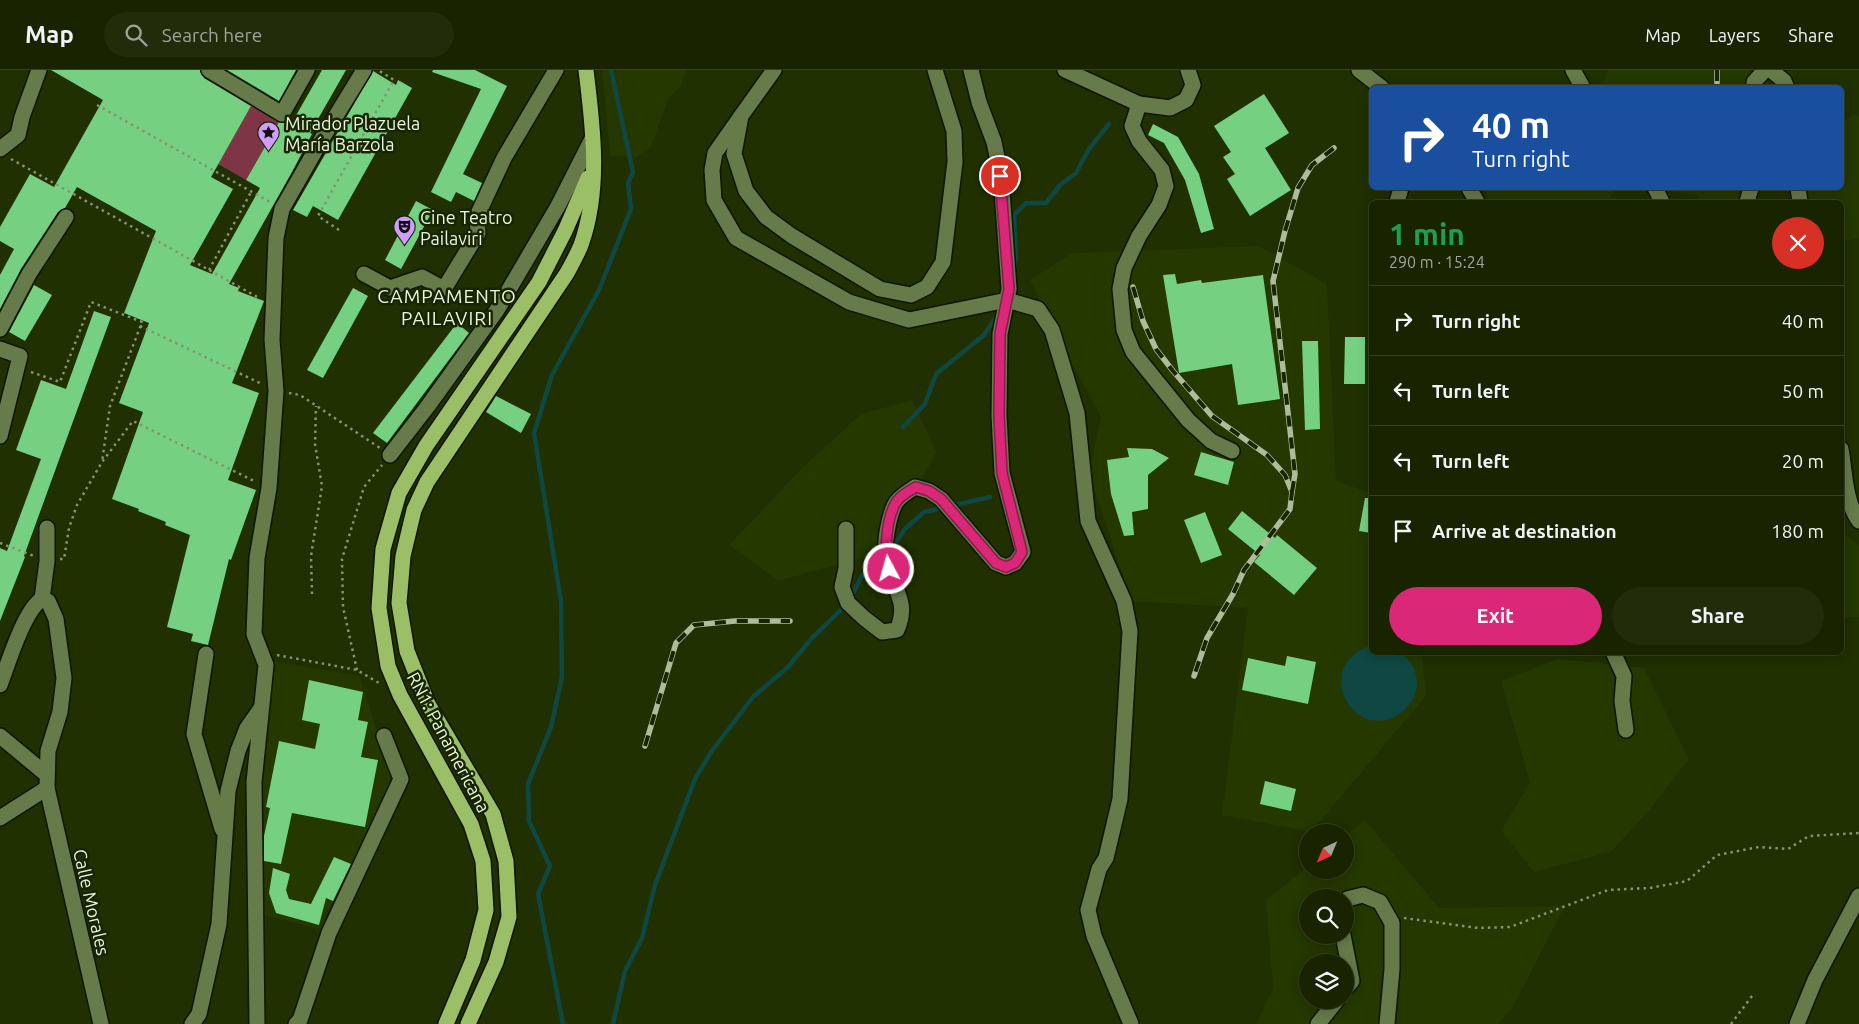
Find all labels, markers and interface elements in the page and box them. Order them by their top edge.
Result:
search box [104,12,454,57]
text: Map [25,21,74,48]
icon: search [122,21,150,49]
text: Search here [162,24,262,46]
text: Map [1645,25,1681,45]
text: Layers [1709,25,1760,45]
text: Share [1788,25,1834,45]
icon: right [1389,105,1454,170]
text: 40 m [1472,105,1550,145]
place label: Mirador Plazuela María Barzola [285,113,420,154]
place icon: Mirador Plazuela María Barzola [257,121,281,152]
text: Turn right [1472,146,1570,171]
pin [979,155,1021,197]
icon: arrive [986,162,1014,190]
place label: Cine Teatro Pailaviri [420,207,512,248]
theatre icon: Cine Teatro Pailaviri [392,215,416,246]
text: 1 min [1389,217,1465,251]
button: close [1772,217,1824,269]
text: 290 m · 15:24 [1389,253,1485,271]
district label: CAMPAMENTO PAILAVIRI [377,285,517,329]
icon: right [1389,307,1417,335]
text: Turn right [1432,310,1520,332]
text: 40 m [1782,310,1824,332]
icon: left [1389,377,1417,405]
text: Turn left [1432,380,1510,402]
text: 50 m [1782,380,1824,402]
icon: left [1389,447,1417,475]
text: Turn left [1432,450,1510,472]
text: 20 m [1782,450,1824,472]
icon: arrive [1389,517,1417,545]
text: Arrive at destination [1432,520,1617,542]
text: 180 m [1771,520,1824,542]
position arrow [862,542,914,594]
button: Exit [1389,587,1602,645]
button: Share [1612,587,1824,645]
street label: RN1: Panamericana [404,668,494,816]
north arrow [1299,824,1354,879]
map controls [1299,824,1354,1009]
street label: Calle Morales [70,847,114,957]
button: search [1299,889,1354,944]
button: layers [1299,954,1354,1009]

